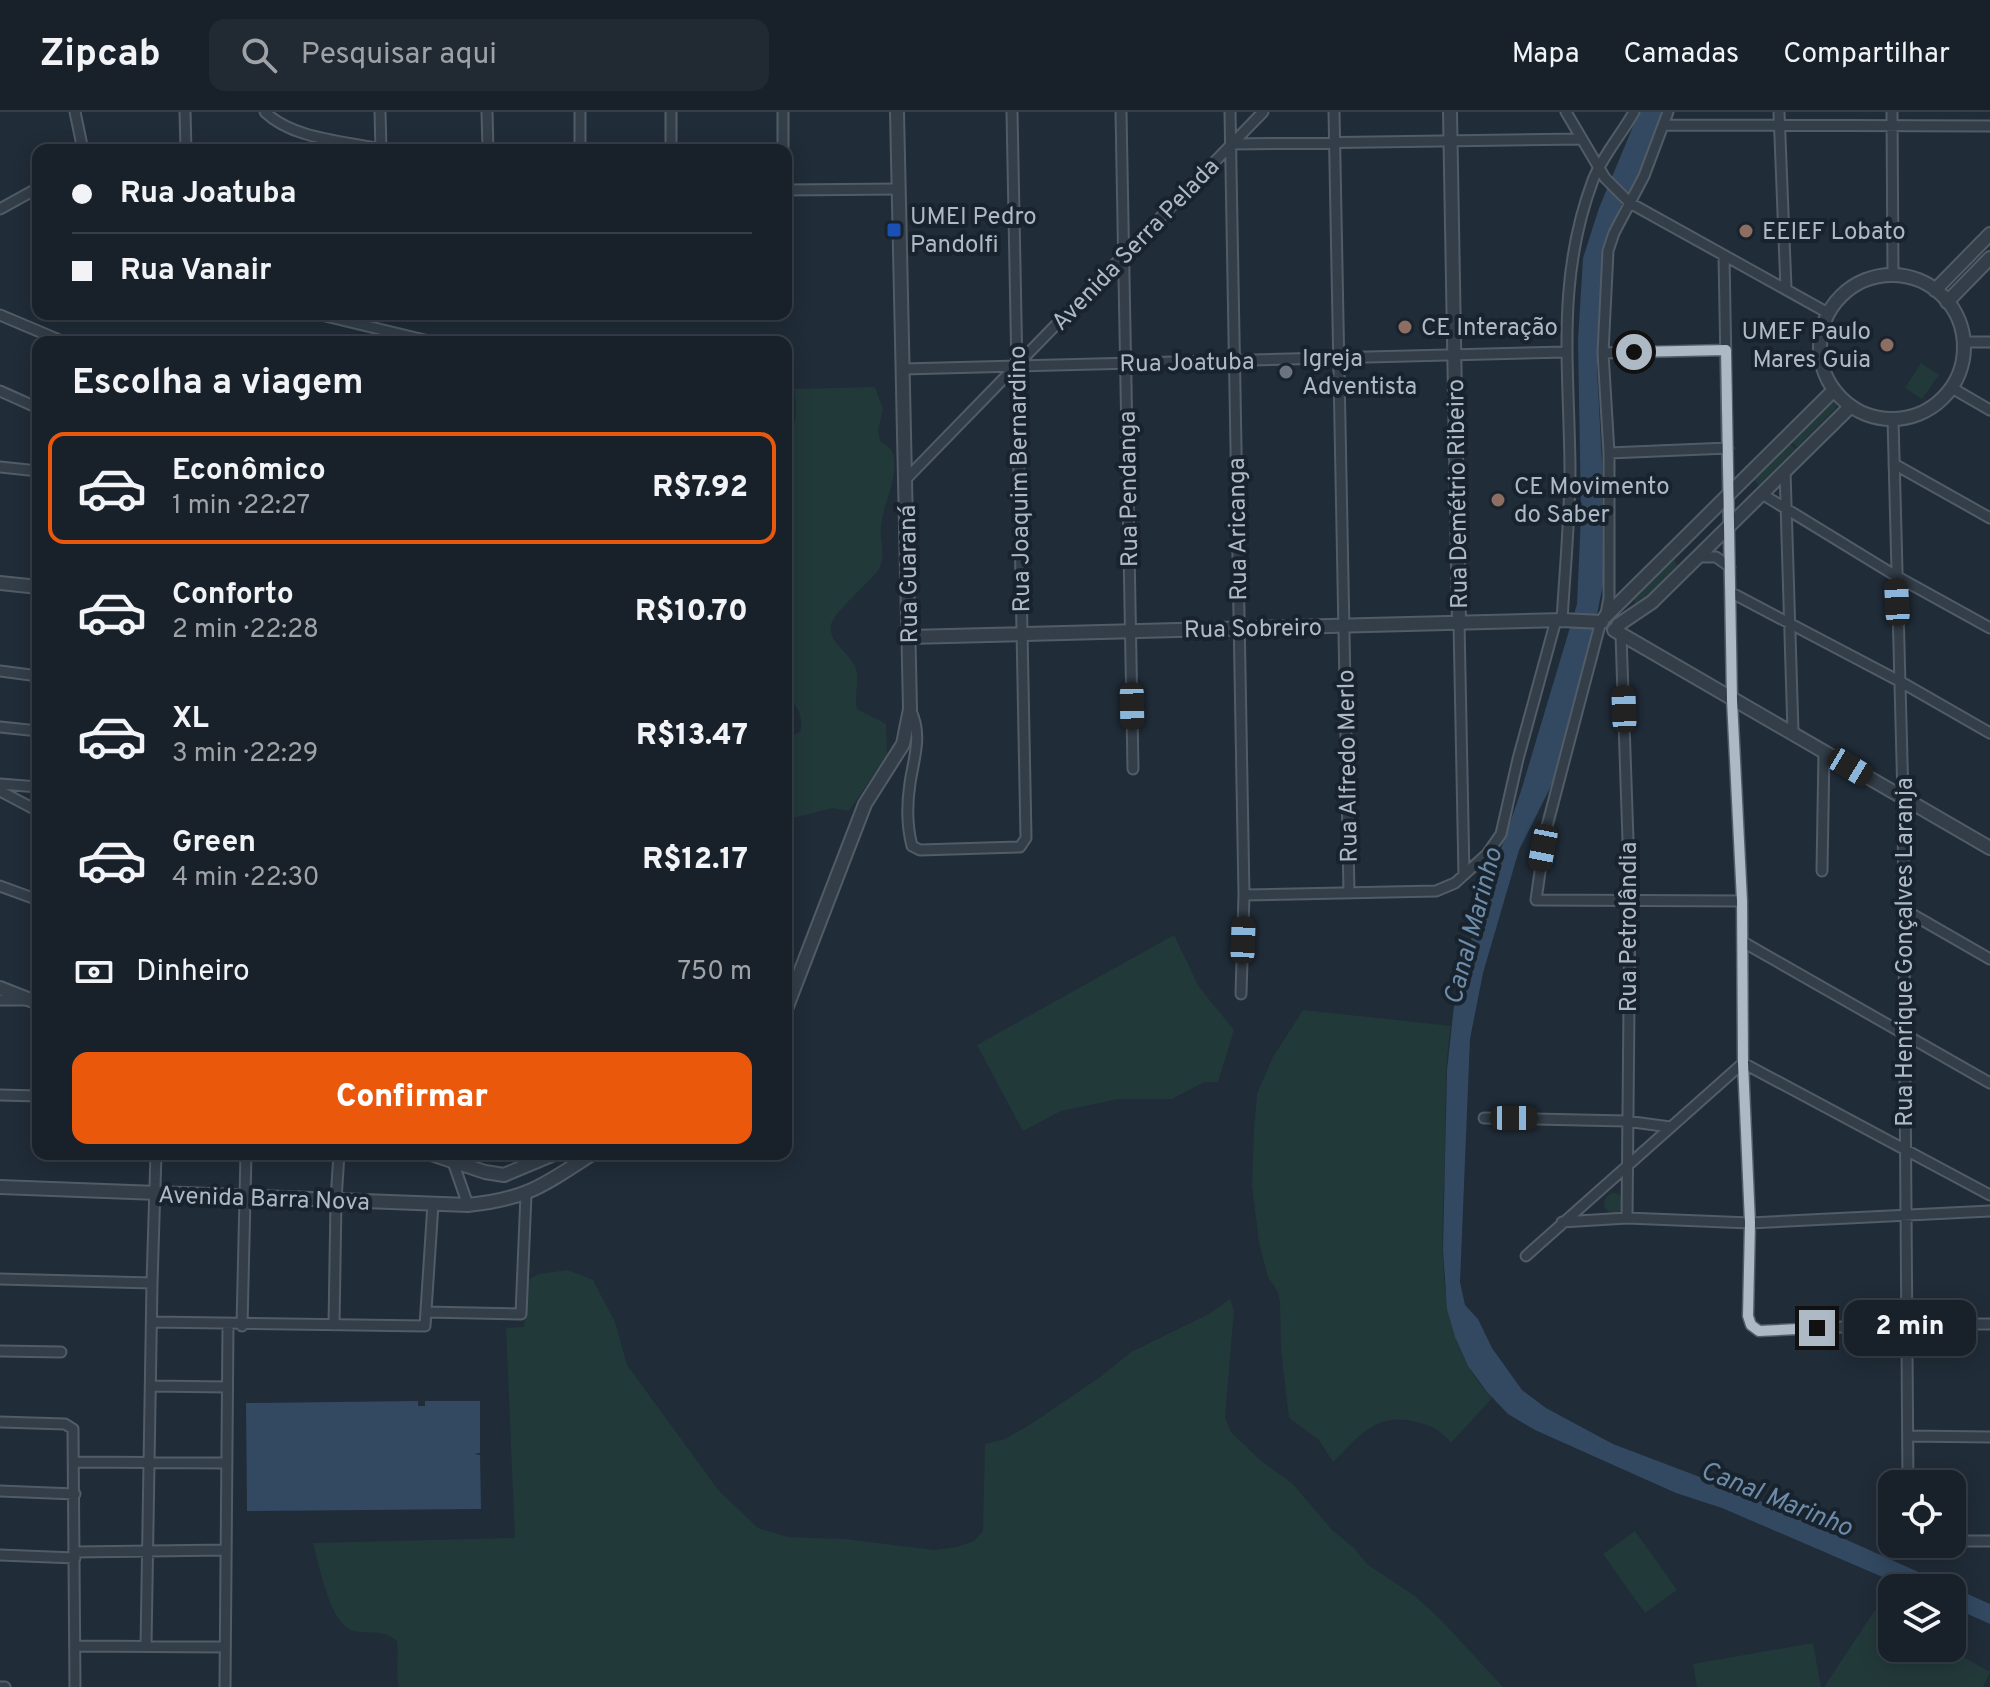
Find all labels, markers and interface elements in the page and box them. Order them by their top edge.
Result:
search box [209,19,769,91]
text: Zipcab [40,31,161,80]
icon: search [237,33,281,77]
text: Pesquisar aqui [301,37,497,74]
text: Mapa [1512,37,1579,73]
text: Camadas [1623,37,1739,73]
text: Compartilhar [1783,37,1950,73]
street label: Avenida Serra Pelada [1046,153,1227,338]
text: Rua Joatuba [120,176,296,213]
place label: UMEI Pedro Pandolfi [910,203,1037,261]
place label: EEIEF Lobato [1762,218,1906,248]
marker: UMEI Pedro Pandolfi [885,221,903,239]
marker: EEIEF Lobato [1737,222,1755,240]
text: Rua Vanair [120,253,272,290]
place label: CE Interação [1421,314,1558,344]
marker: CE Interação [1396,318,1414,336]
place label: UMEF Paulo Mares Guia [1741,318,1871,376]
route start [1616,334,1652,370]
marker: UMEF Paulo Mares Guia [1878,336,1896,354]
street label: Rua Joaquim Bernardino [1004,345,1038,613]
place label: Igreja Adventista [1302,345,1417,403]
street label: Rua Joatuba [1119,348,1255,380]
text: Escolha a viagem [72,361,364,407]
marker: Igreja Adventista [1277,363,1295,381]
street label: Rua Demétrio Ribeiro [1442,379,1476,609]
street label: Rua Pendanga [1114,411,1146,567]
icon: car [76,452,148,524]
text: Econômico [172,453,326,490]
street label: Rua Aricanga [1223,457,1255,601]
text: R$7.92 [652,470,748,507]
place label: CE Movimento do Saber [1514,473,1670,531]
text: 1 min · 22:27 [172,490,310,523]
marker: CE Movimento do Saber [1489,491,1507,509]
street label: Rua Guaraná [894,504,926,644]
icon: car [76,576,148,648]
text: Conforto [172,577,294,614]
car [1884,577,1910,627]
text: R$10.70 [635,594,748,631]
text: 2 min · 22:28 [172,614,319,647]
street label: Rua Sobreiro [1184,614,1322,646]
street label: Rua Alfredo Merlo [1332,669,1366,863]
car [1120,682,1144,730]
car [1611,685,1637,733]
icon: car [76,700,148,772]
text: XL [172,701,209,738]
text: R$13.47 [636,718,748,755]
text: 3 min · 22:29 [172,738,318,771]
car [1823,744,1877,790]
street label: Rua Henrique Gonçalves Laranja [1891,777,1921,1127]
car [1527,822,1559,874]
icon: car [76,824,148,896]
text: Green [172,825,256,862]
text: R$12.17 [642,842,748,879]
street label: Rua Petrolândia [1615,842,1645,1012]
water label: Canal Marinho [1438,845,1511,1009]
text: 4 min · 22:30 [172,862,320,895]
car [1230,916,1256,964]
icon: cash [72,950,116,994]
text: Dinheiro [136,954,250,991]
text: 750 m [678,956,752,989]
button: Confirmar [72,1052,752,1144]
car [1490,1106,1538,1130]
street label: Avenida Barra Nova [158,1181,370,1219]
callout: 2 min [1845,1300,1977,1356]
route end [1799,1310,1835,1346]
text: 2 min [1876,1311,1944,1344]
water label: Canal Marinho [1695,1455,1857,1546]
map controls [1878,1470,1966,1662]
button: locate [1878,1470,1966,1558]
button: layers [1878,1574,1966,1662]

